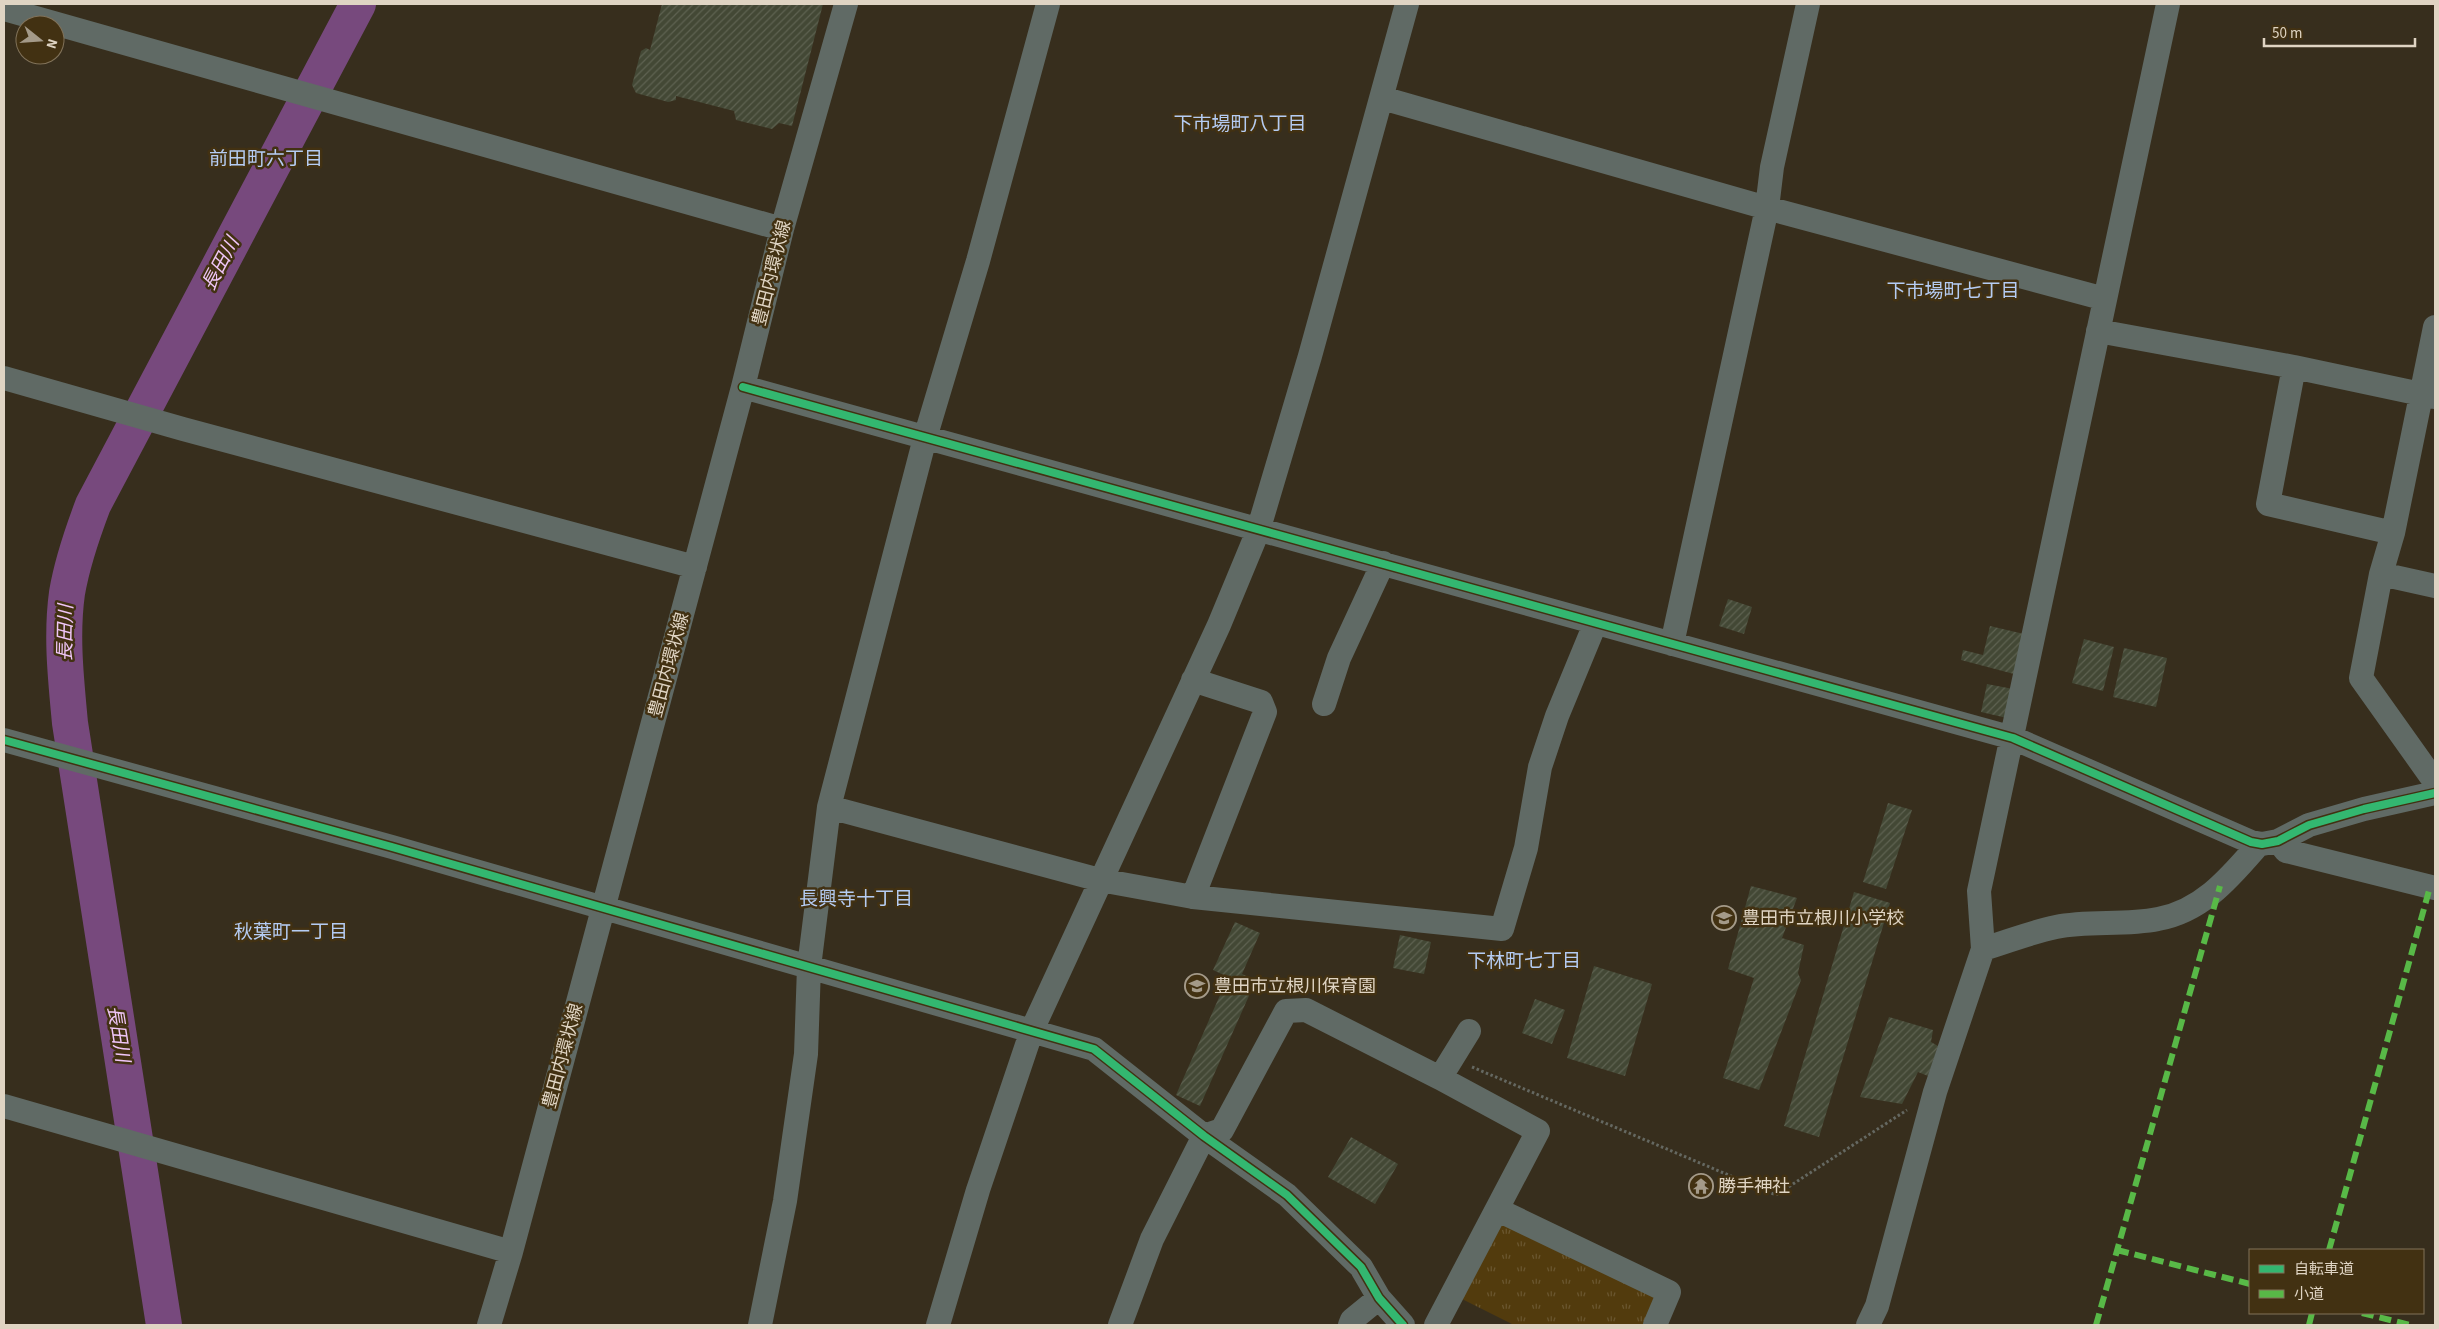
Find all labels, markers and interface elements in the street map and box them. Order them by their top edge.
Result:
north arrow [15,15,65,65]
scale bar [2264,15,2415,47]
text: 50 m [2272,23,2302,44]
text: N [41,36,62,51]
district label: 下市場町八丁目 [1173,111,1307,138]
district label: 前田町六丁目 [209,146,323,173]
street label: 豊田内環状線 [747,218,797,328]
water label: 長田川 [196,231,247,296]
district label: 下市場町七丁目 [1886,278,2020,305]
water label: 長田川 [52,602,80,662]
street label: 豊田内環状線 [643,610,695,720]
district label: 長興寺十丁目 [799,886,913,913]
school or university icon: 豊田市立根川小学校 [1711,905,1737,931]
place label: 豊田市立根川小学校 [1742,906,1904,931]
district label: 秋葉町一丁目 [234,919,348,946]
district label: 下林町七丁目 [1467,948,1581,975]
school or university icon: 豊田市立根川保育園 [1184,973,1210,999]
place label: 豊田市立根川保育園 [1214,974,1376,999]
street label: 豊田内環状線 [537,1001,589,1111]
water label: 長田川 [100,1004,136,1066]
temple icon: 勝手神社 [1688,1173,1714,1199]
place label: 勝手神社 [1718,1174,1790,1199]
legend [2249,1249,2424,1314]
text: 自転車道 [2294,1259,2354,1280]
text: 小道 [2294,1284,2324,1305]

